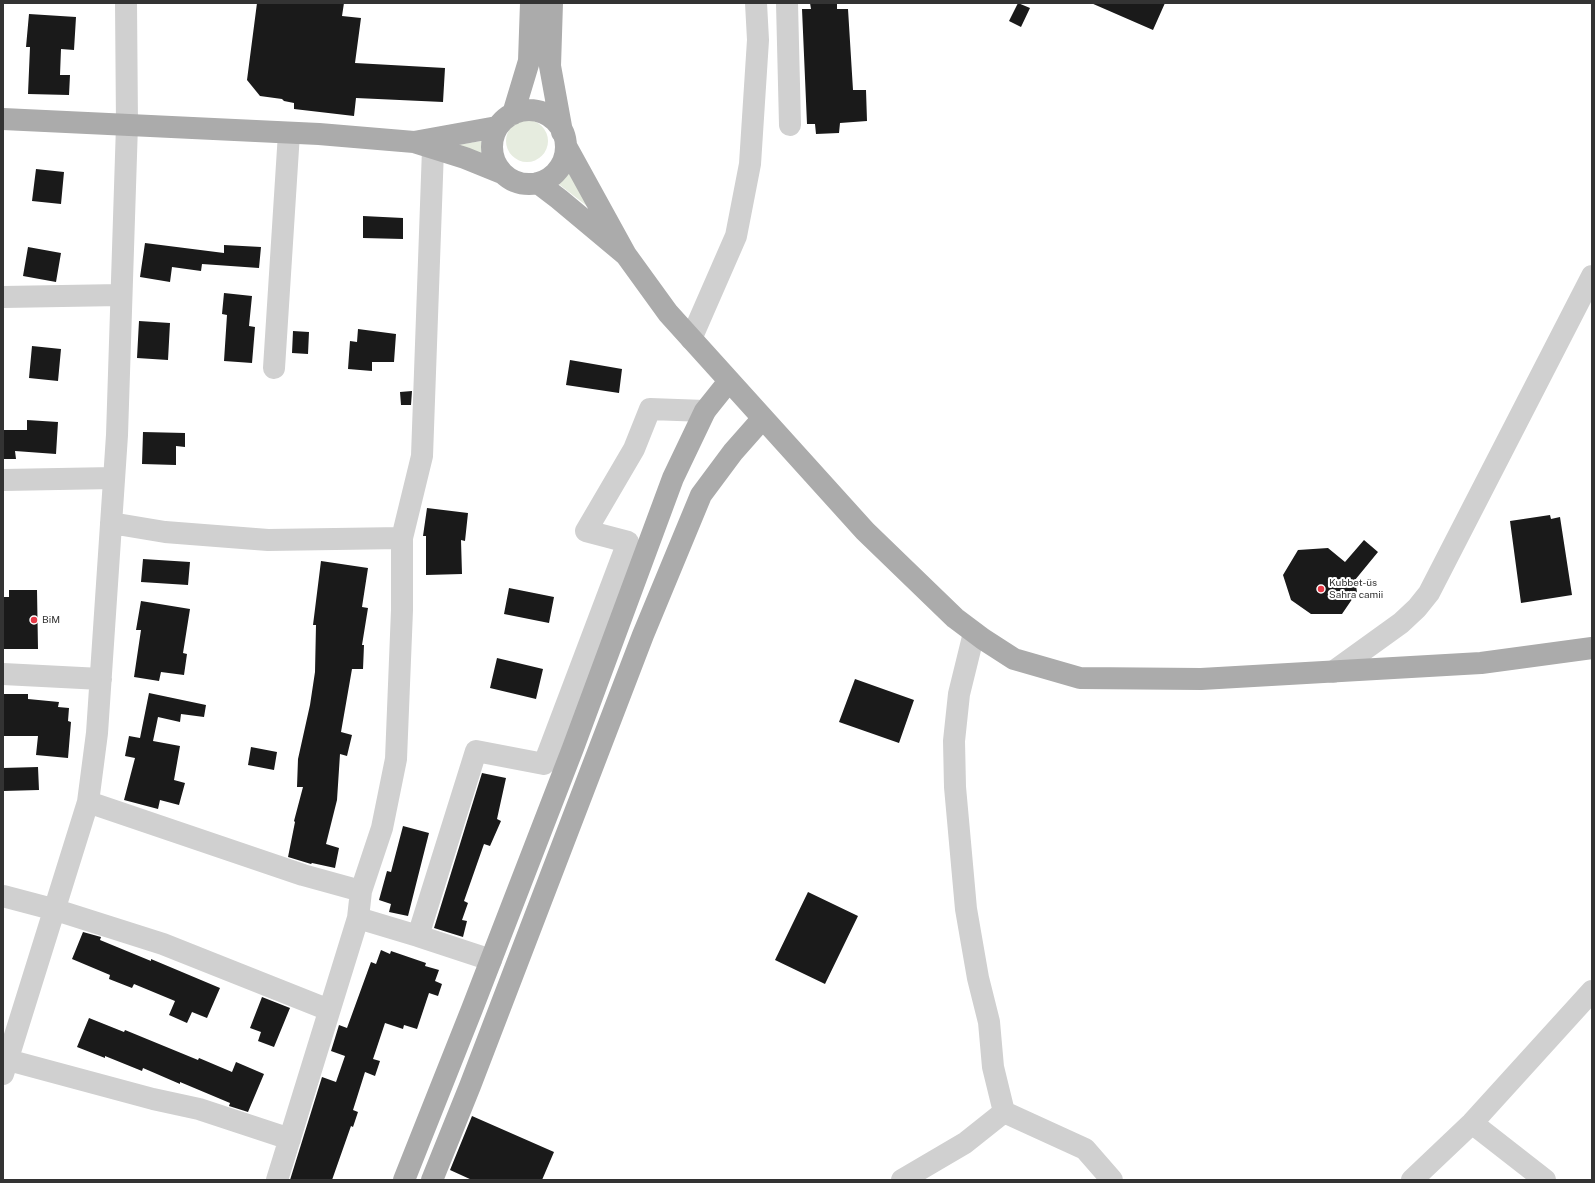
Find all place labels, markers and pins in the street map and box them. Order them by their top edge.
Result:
place label: Kubbet-üs Sahra camii [1329,577,1383,600]
marker: Kubbet-üs Sahra camii [1316,584,1326,594]
place label: BiM [42,614,60,626]
marker: BiM [29,615,39,625]

